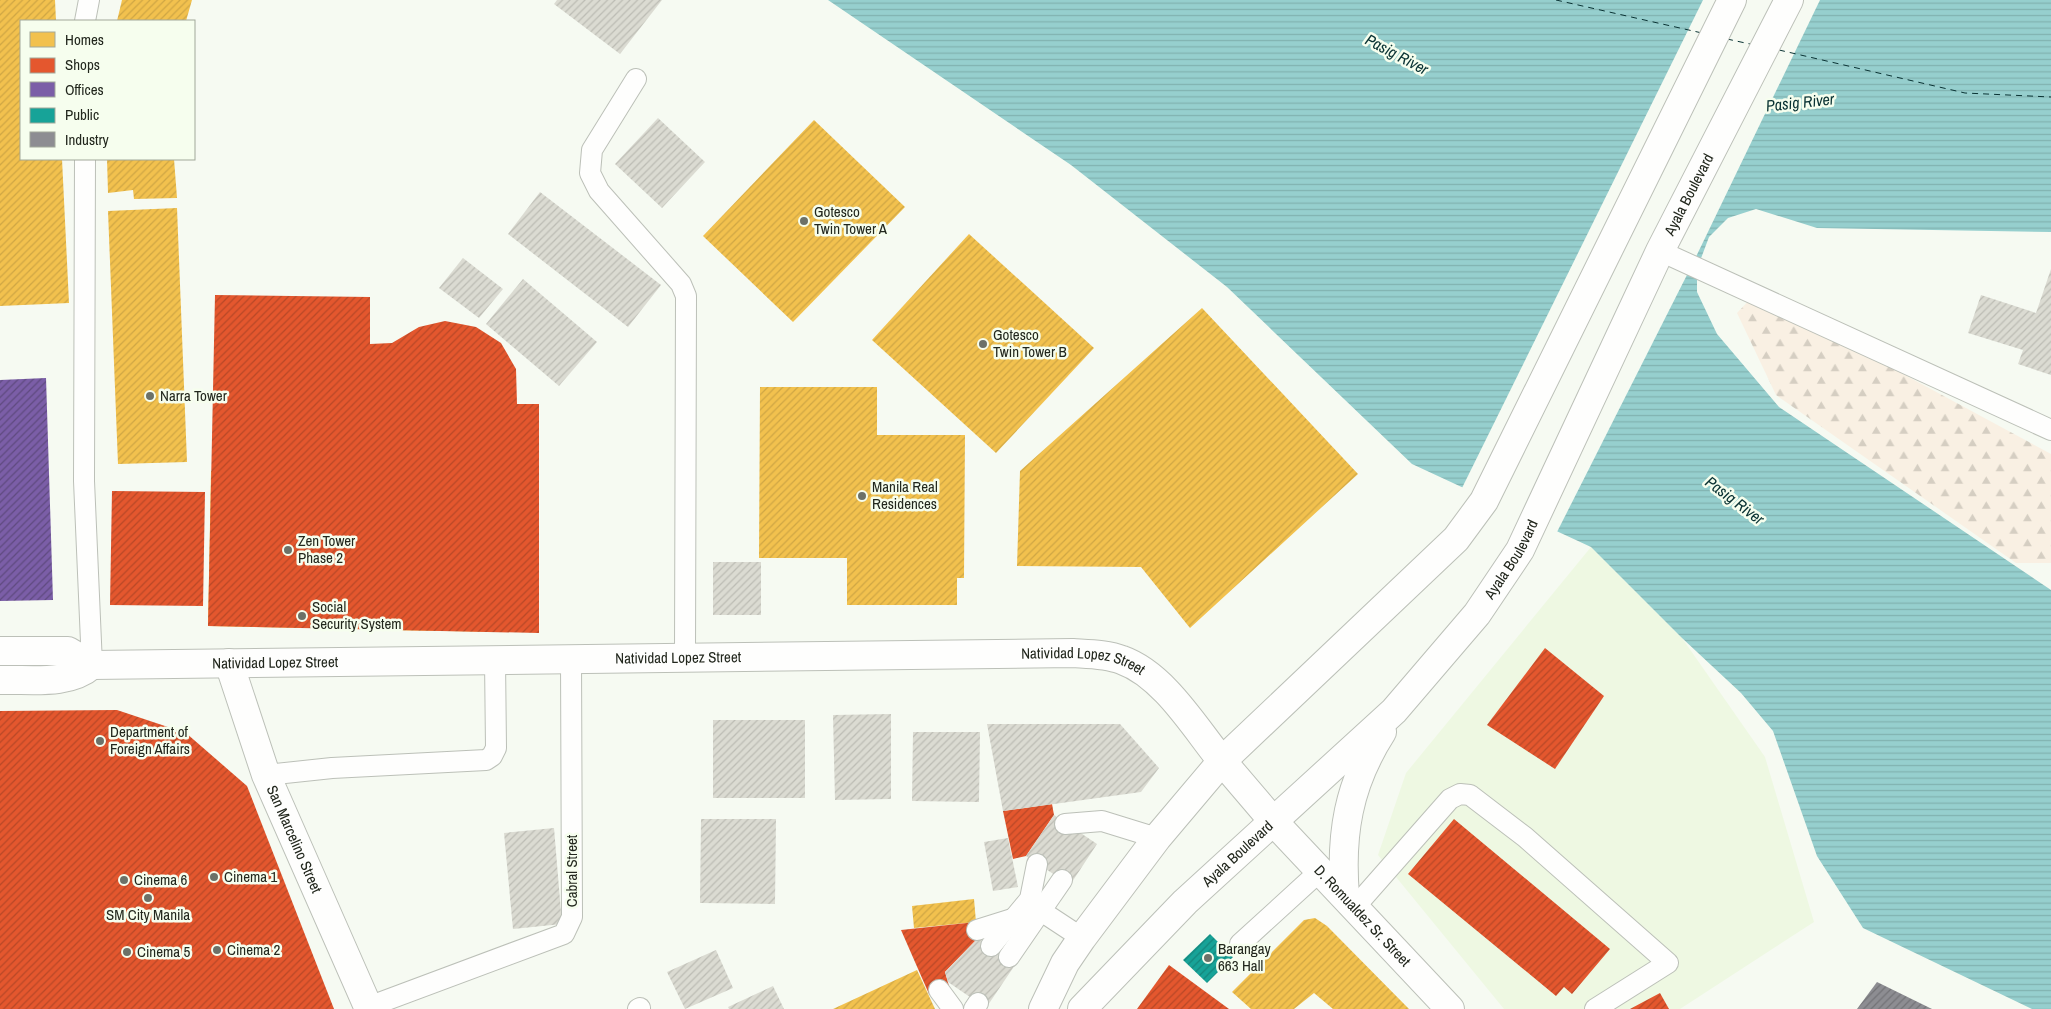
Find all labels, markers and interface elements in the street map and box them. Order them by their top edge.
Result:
legend [20,20,195,160]
water label: Pasig River [1362,28,1433,80]
text: Homes [65,29,104,50]
text: Shops [65,54,100,75]
text: Offices [65,79,104,100]
water label: Pasig River [1765,87,1836,117]
text: Public [65,104,99,125]
text: Industry [65,129,110,150]
street label: Ayala Boulevard [1658,150,1718,240]
place label: Gotesco Twin Tower A [814,201,888,239]
marker: Gotesco Twin Tower A [798,215,810,227]
place label: Gotesco Twin Tower B [993,324,1067,362]
marker: Gotesco Twin Tower B [977,338,989,350]
place label: Narra Tower [160,385,227,406]
marker: Narra Tower [144,390,156,402]
water label: Pasig River [1701,471,1769,530]
place label: Manila Real Residences [872,476,938,514]
marker: Manila Real Residences [856,490,868,502]
street label: Ayala Boulevard [1478,516,1543,604]
place label: Zen Tower Phase 2 [298,530,355,568]
marker: Zen Tower Phase 2 [282,544,294,556]
place label: Social Security System [312,596,402,634]
marker: Social Security System [296,610,308,622]
street label: Natividad Lopez Street [1021,642,1150,680]
street label: Natividad Lopez Street [615,646,742,669]
street label: Natividad Lopez Street [212,651,339,674]
place label: Department of Foreign Affairs [110,721,190,759]
marker: Department of Foreign Affairs [94,735,106,747]
street label: San Marcelino Street [262,782,328,897]
street label: Ayala Boulevard [1197,815,1278,892]
street label: Cabral Street [561,834,582,907]
street label: D. Romualdez Sr. Street [1310,860,1416,971]
place label: Cinema 1 [224,866,277,887]
place label: Cinema 6 [134,869,187,890]
marker: Cinema 1 [208,871,220,883]
marker: Cinema 6 [118,874,130,886]
marker: SM City Manila [142,892,154,904]
place label: SM City Manila [106,904,190,925]
place label: Barangay 663 Hall [1218,938,1272,976]
place label: Cinema 2 [227,939,280,960]
place label: Cinema 5 [137,941,190,962]
marker: Cinema 2 [211,944,223,956]
marker: Cinema 5 [121,946,133,958]
marker: Barangay 663 Hall [1202,952,1214,964]

